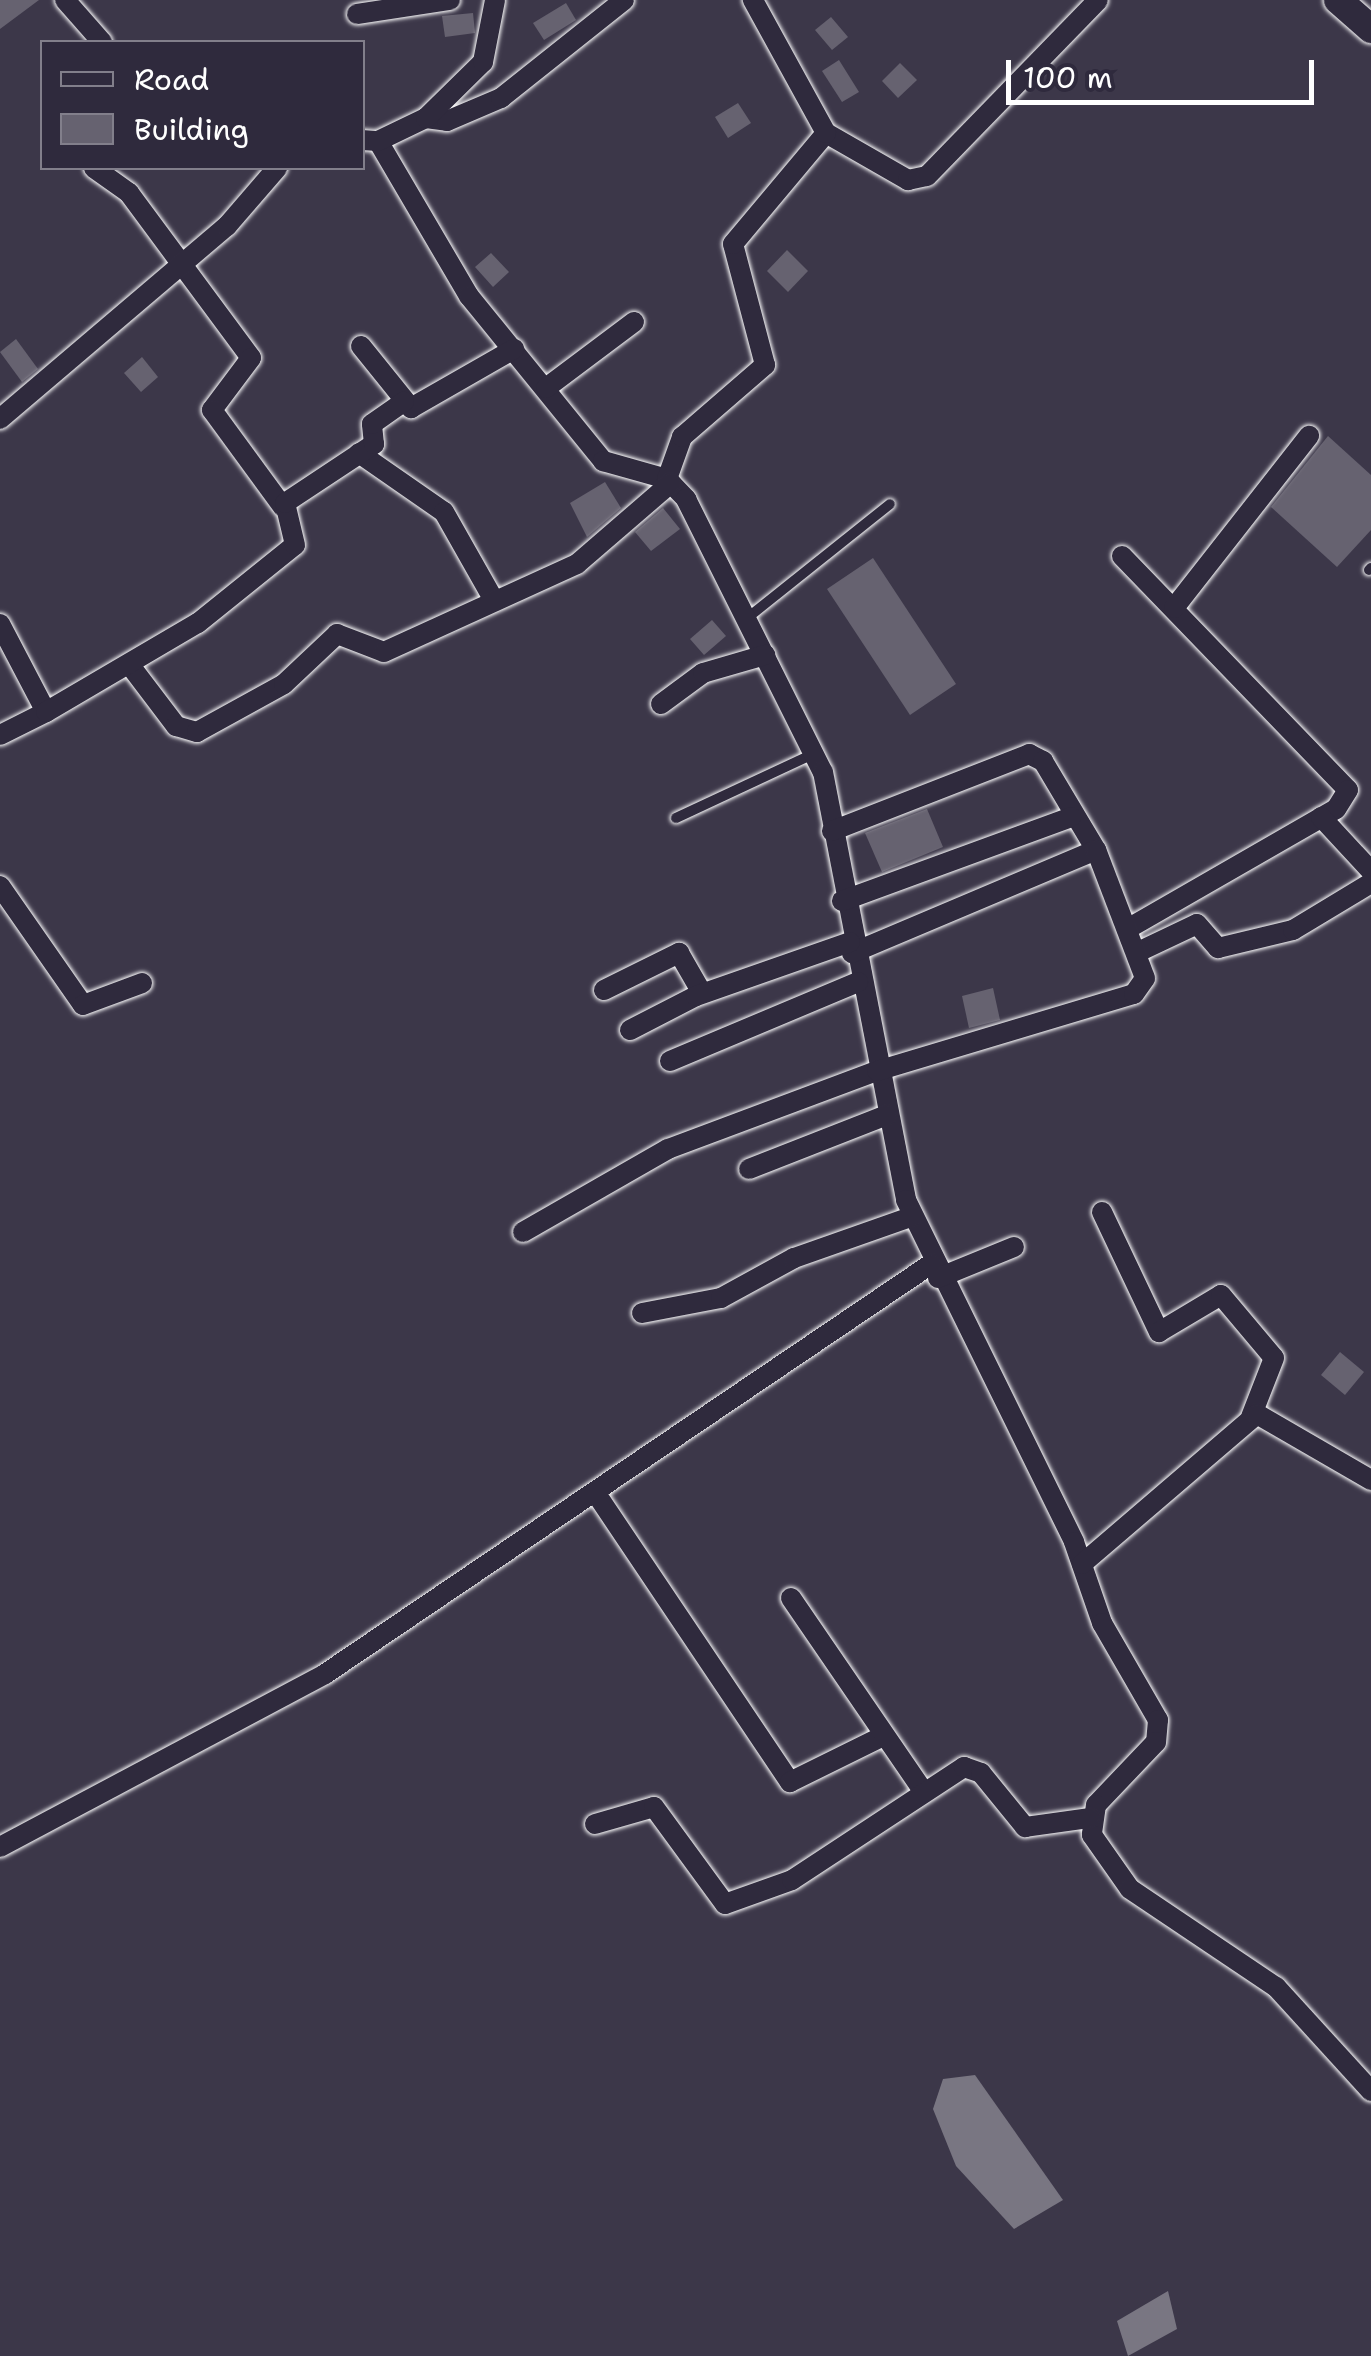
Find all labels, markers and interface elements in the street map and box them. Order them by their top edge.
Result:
legend [40,40,365,170]
scale bar [1011,40,1318,102]
text: 100 m [1023,57,1113,98]
text: Road [134,59,209,100]
text: Building [134,109,249,150]

